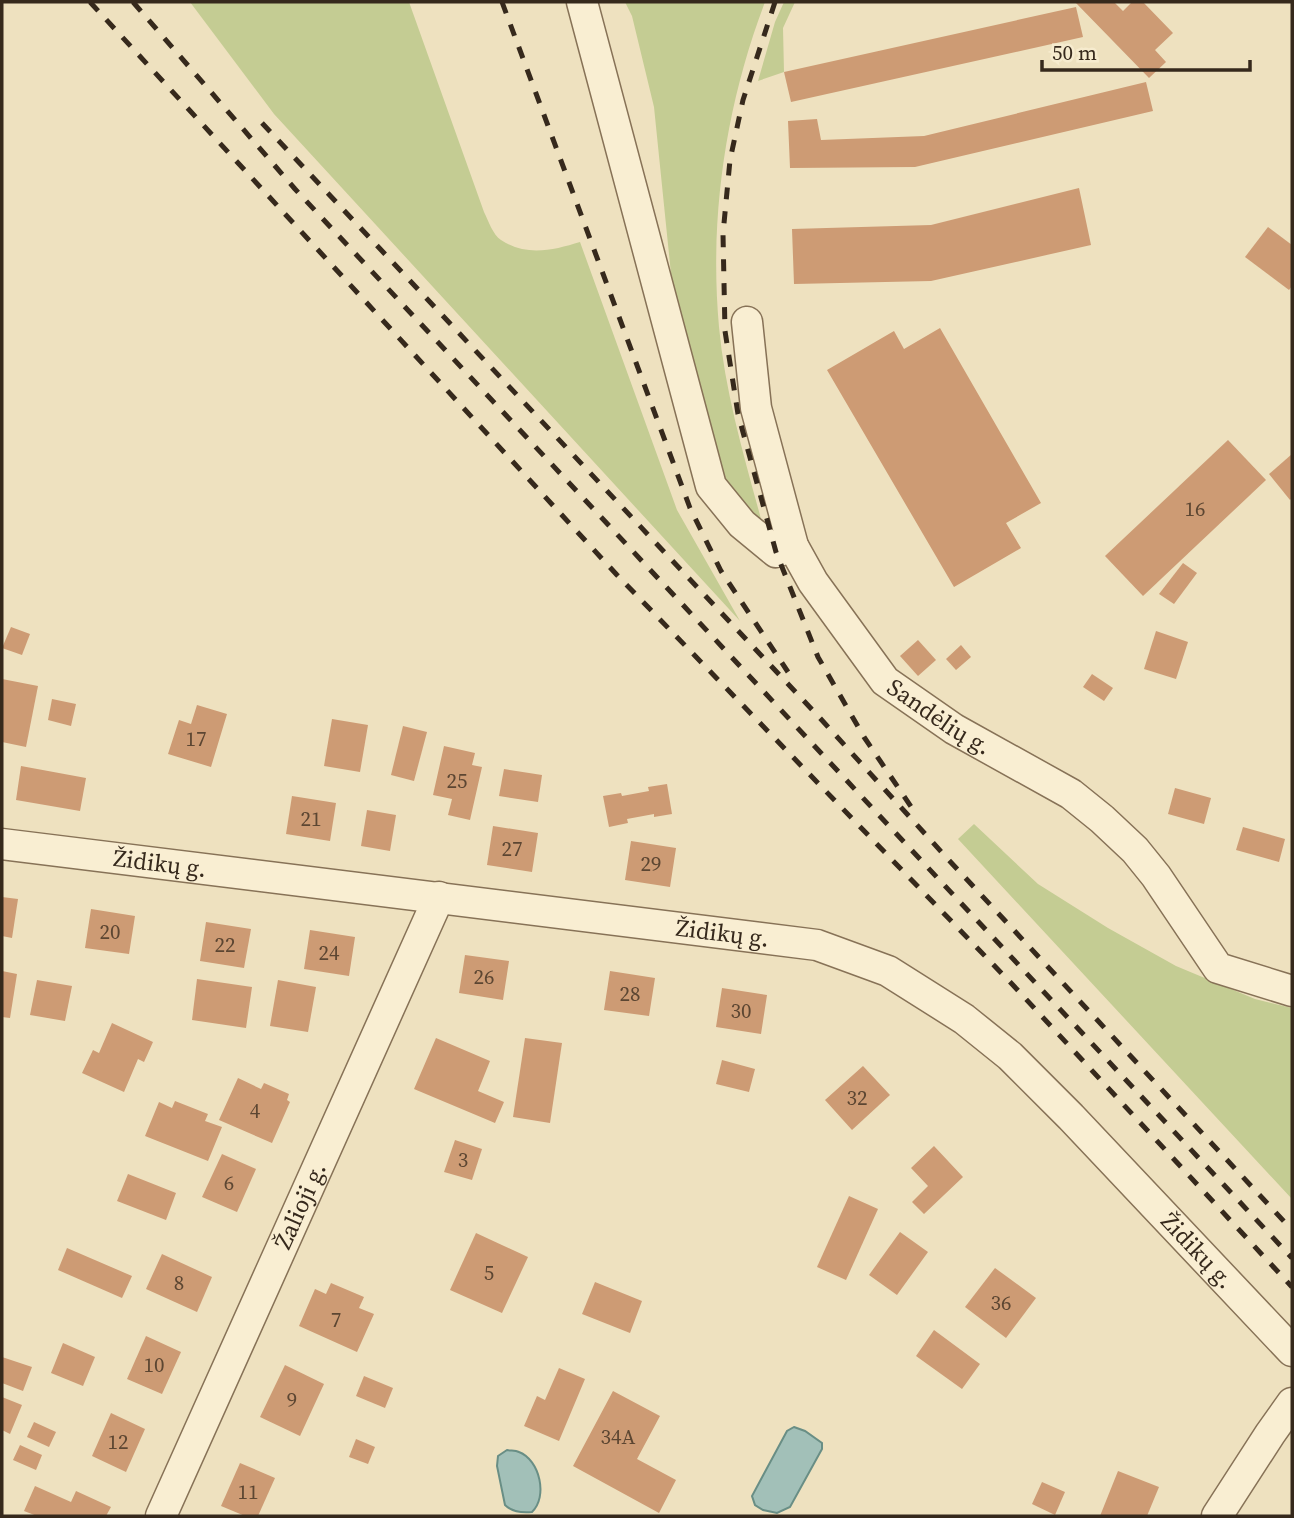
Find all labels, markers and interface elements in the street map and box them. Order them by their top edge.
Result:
scale bar [1042,28,1250,72]
text: 50 m [1052,38,1097,67]
house number: 16 [1185,494,1206,523]
street label: Sandėlių g. [881,670,997,762]
house number: 17 [186,724,207,753]
house number: 25 [447,766,468,795]
house number: 21 [301,804,322,833]
house number: 27 [502,834,523,863]
street label: Židikų g. [111,841,208,885]
house number: 29 [641,849,662,878]
street label: Židikų g. [674,911,771,955]
house number: 20 [100,917,121,946]
house number: 22 [215,930,236,959]
house number: 24 [319,938,340,967]
house number: 26 [474,962,495,991]
house number: 28 [620,979,641,1008]
house number: 30 [731,996,752,1025]
house number: 32 [847,1083,868,1112]
house number: 4 [250,1096,261,1125]
house number: 3 [458,1145,468,1174]
street label: Žalioji g. [266,1157,334,1254]
house number: 6 [224,1168,234,1197]
street label: Židikų g. [1154,1205,1242,1296]
house number: 5 [484,1258,494,1287]
house number: 8 [174,1268,184,1297]
house number: 36 [991,1288,1012,1317]
house number: 7 [331,1305,341,1334]
house number: 10 [144,1350,165,1379]
house number: 9 [287,1385,297,1414]
house number: 34A [601,1422,636,1451]
house number: 12 [108,1427,129,1456]
house number: 11 [238,1477,259,1506]

